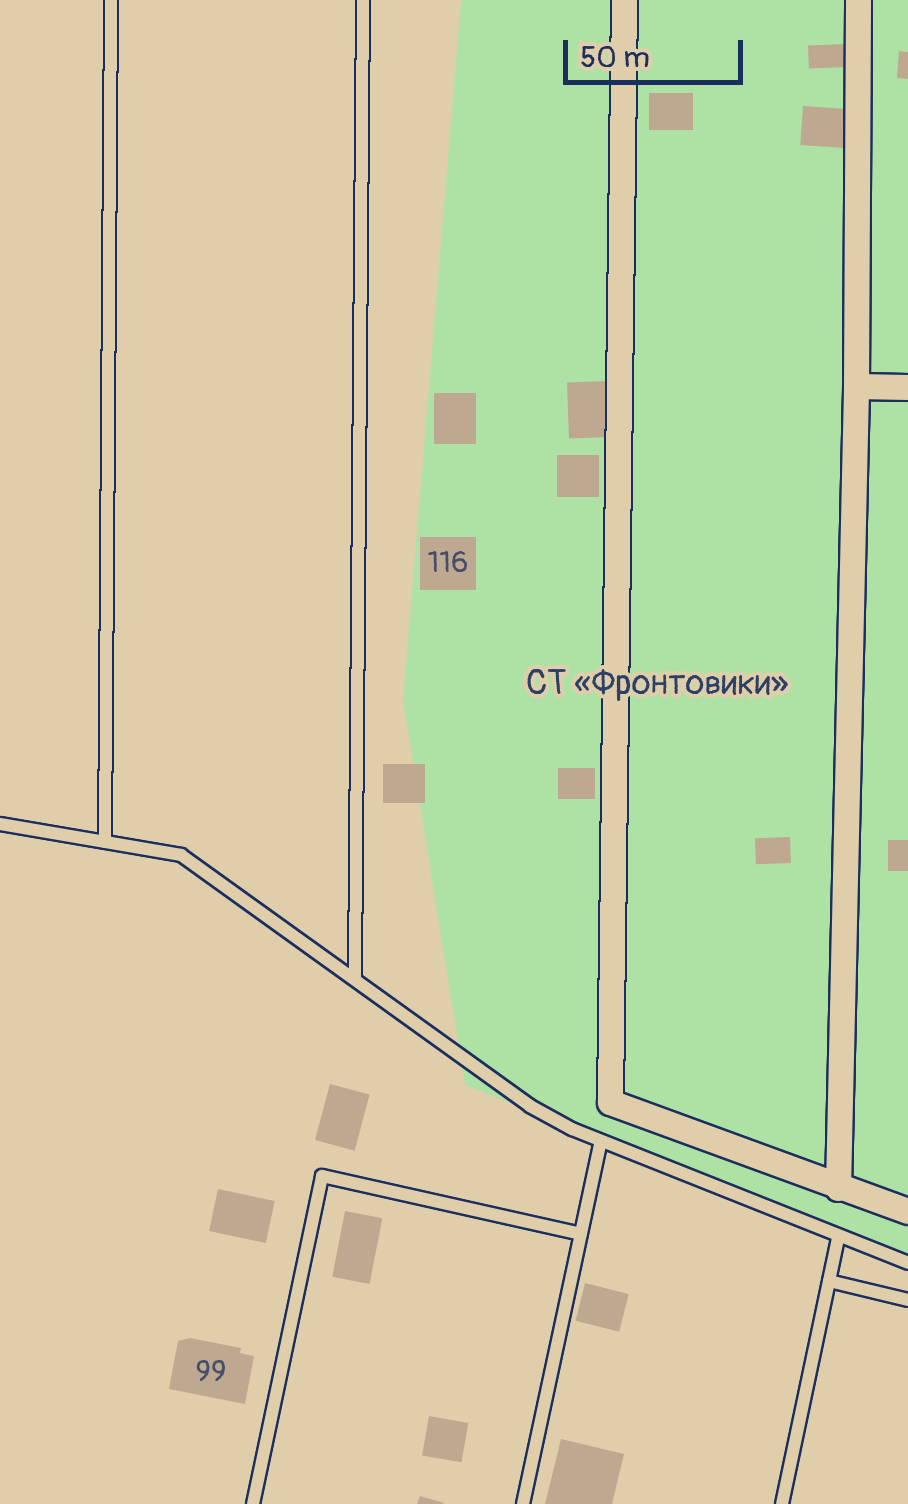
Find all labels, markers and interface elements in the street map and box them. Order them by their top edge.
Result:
scale bar [568,20,748,82]
text: 50 m [580,39,650,76]
house number: 116 [428,545,468,581]
park label: СТ «Фронтовики» [526,662,788,704]
house number: 99 [196,1354,226,1390]

